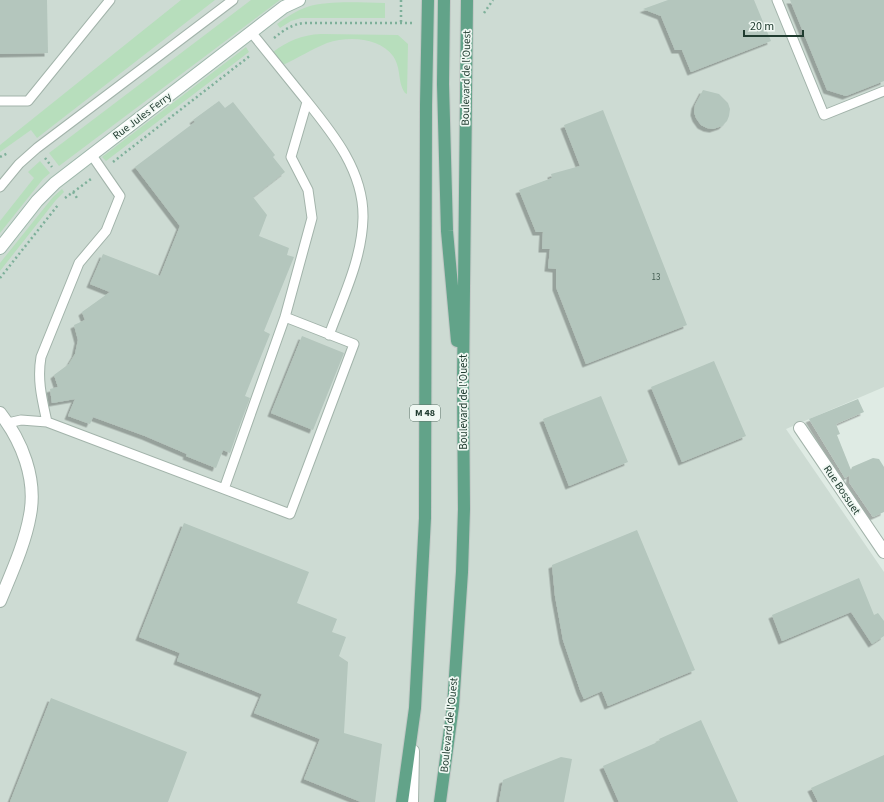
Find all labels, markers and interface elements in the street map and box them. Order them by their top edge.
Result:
scale bar [744,12,803,38]
text: 20 m [750,18,774,35]
street label: Boulevard de l'Ouest [458,30,474,126]
street label: Rue Jules Ferry [110,89,174,143]
house number: 13 [652,271,661,284]
street label: Boulevard de l'Ouest [456,354,471,450]
road number: M 48 [410,405,440,421]
street label: Rue Bossuet [820,462,864,518]
street label: Boulevard de l'Ouest [437,677,461,773]

